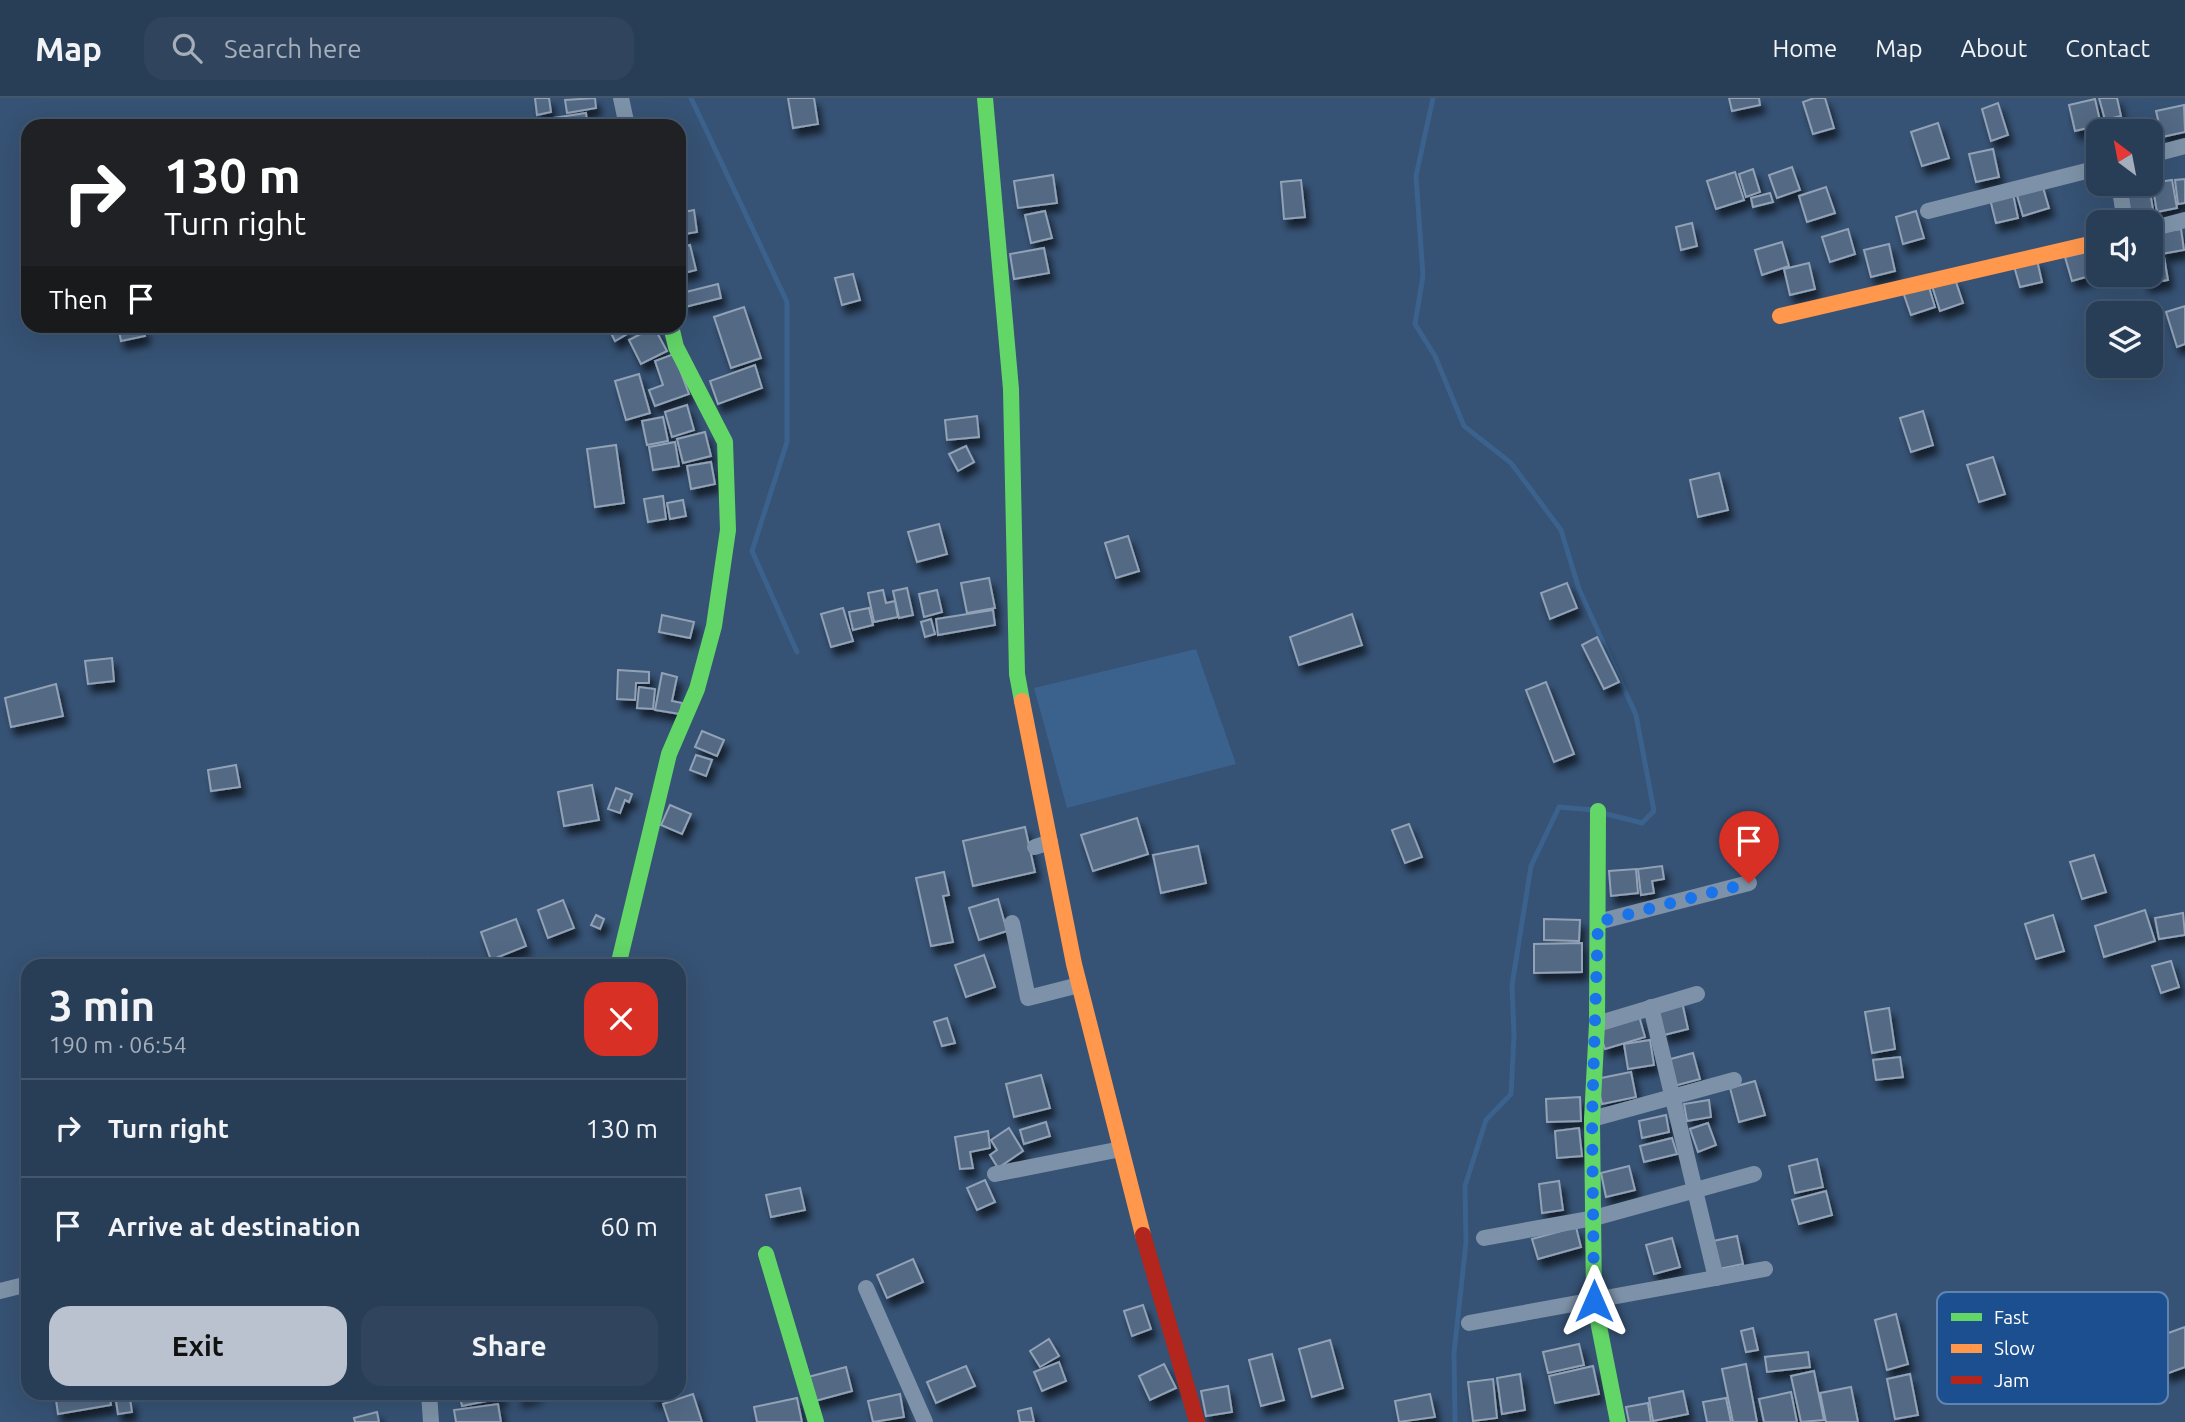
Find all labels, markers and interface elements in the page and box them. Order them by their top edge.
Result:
search box [144,17,634,80]
icon: search [168,29,206,67]
text: Map [35,30,102,67]
text: Search here [224,34,362,63]
text: Home [1772,35,1837,62]
text: Map [1875,35,1922,62]
text: About [1960,35,2027,62]
text: Contact [2065,35,2150,62]
north arrow [2086,119,2163,196]
map controls [2086,119,2163,378]
icon: right [49,147,140,238]
text: 130 m [164,147,301,202]
text: Turn right [164,205,306,241]
button: sound [2086,210,2163,287]
icon: arrive [122,280,160,318]
text: Then [49,285,108,314]
button: layers [2086,301,2163,378]
pin [1719,811,1779,883]
icon: arrive [1730,822,1768,860]
text: 3 min [49,982,155,1029]
button: close [584,982,658,1056]
text: 190 m · 06:54 [49,1032,187,1057]
icon: right [49,1109,87,1147]
text: Turn right [108,1114,229,1143]
text: 130 m [586,1114,658,1143]
icon: arrive [49,1207,87,1245]
text: Arrive at destination [108,1212,361,1241]
text: 60 m [600,1212,658,1241]
position arrow [1557,1264,1631,1338]
legend [1937,1292,2168,1404]
button: Exit [49,1306,347,1386]
button: Share [361,1306,658,1386]
text: Fast [1994,1306,2029,1328]
text: Slow [1994,1337,2035,1359]
text: Jam [1994,1369,2030,1391]

